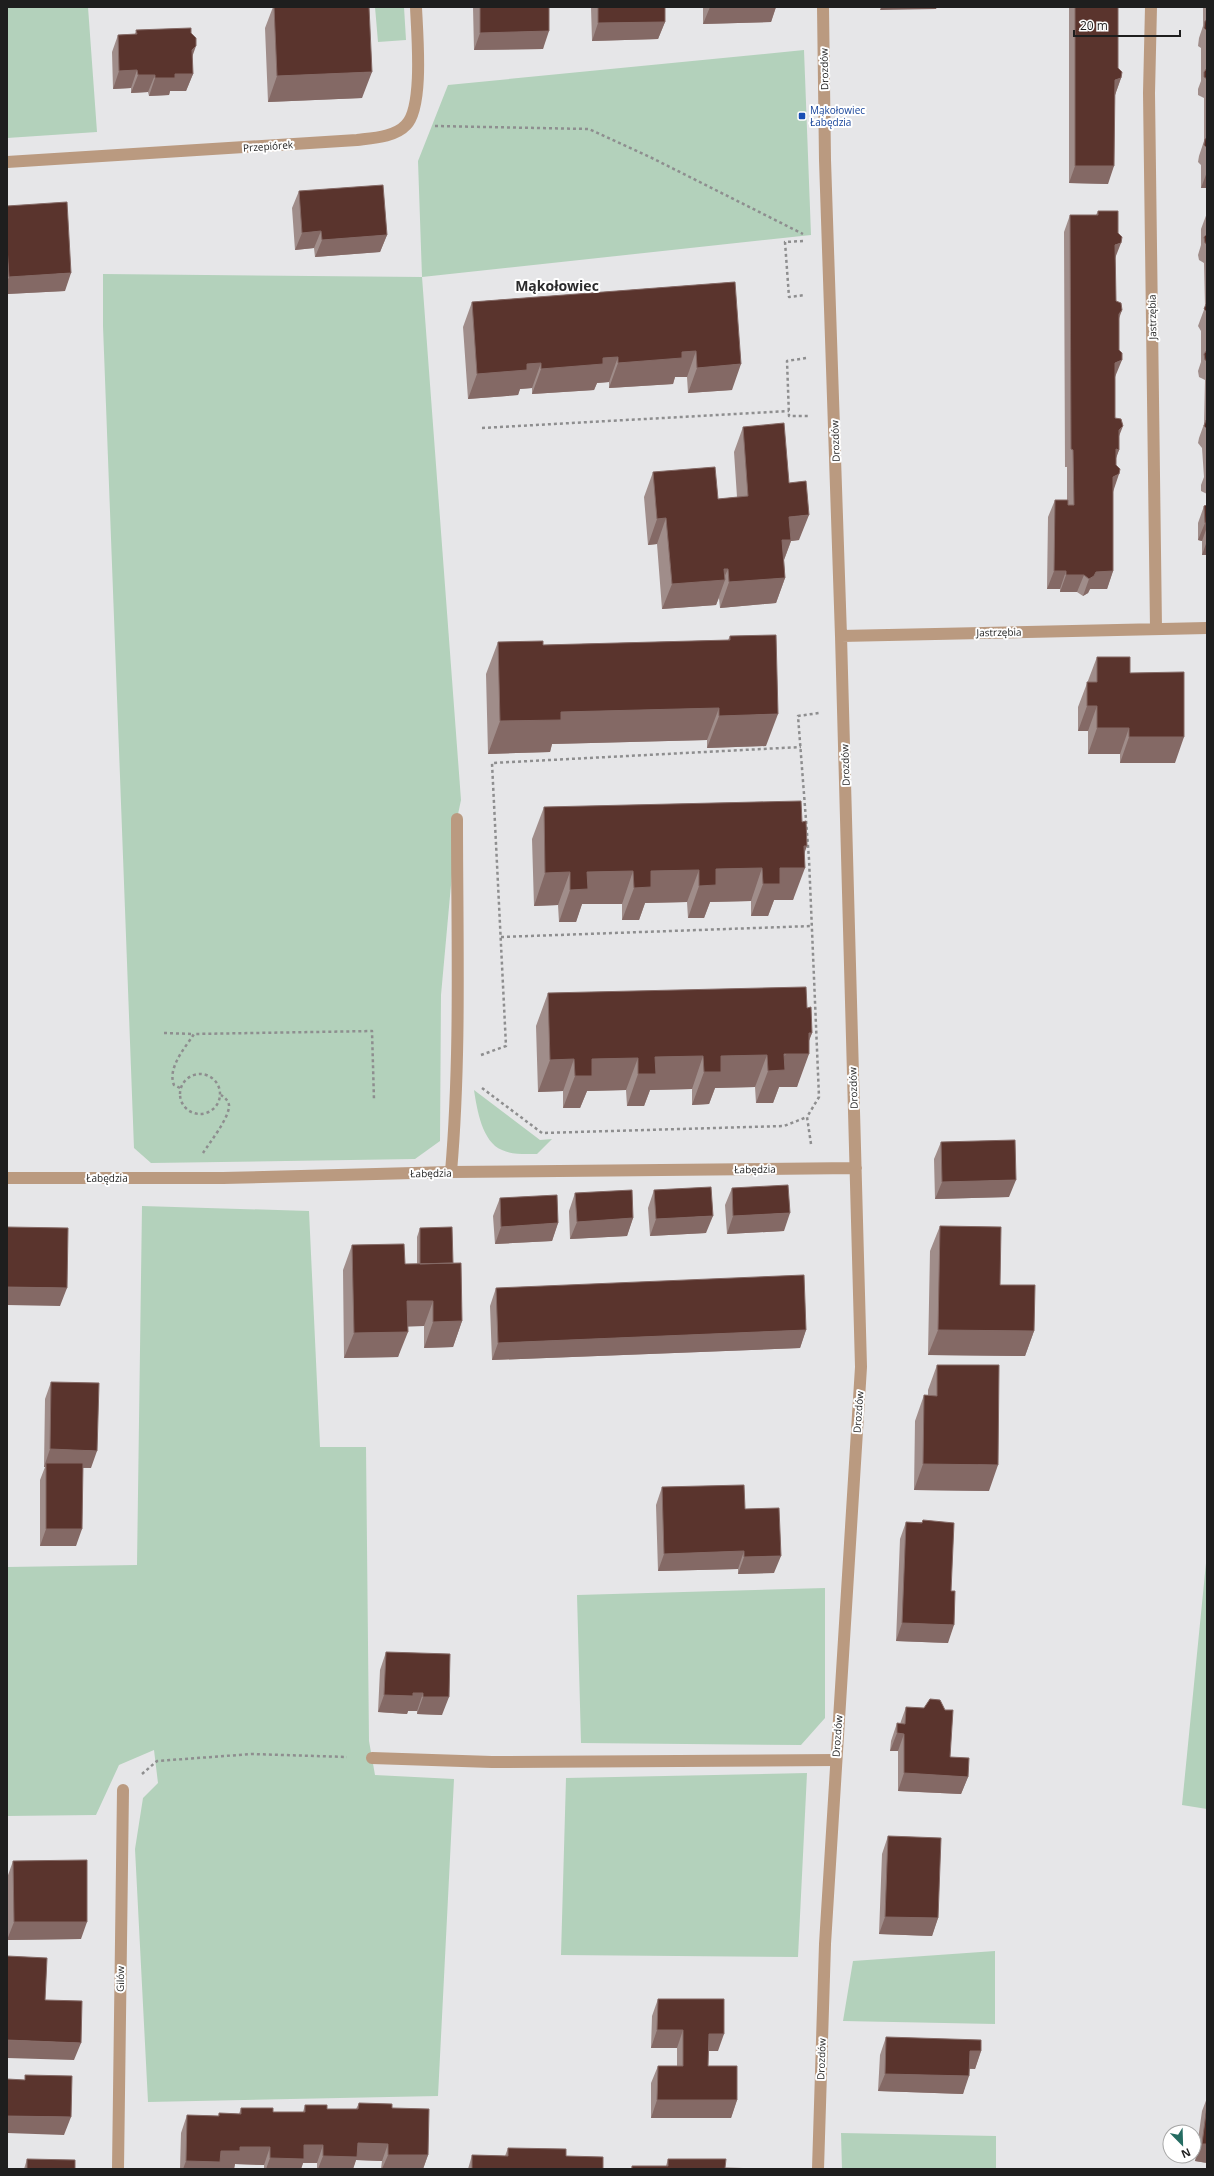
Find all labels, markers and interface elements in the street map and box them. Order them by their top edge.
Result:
scale bar [1074,12,1180,38]
text: 20 m [1080,17,1108,34]
street label: Drozdów [817,48,831,90]
place label: Mąkołowiec Łabędzia [810,103,865,129]
marker: Mąkołowiec Łabędzia [797,111,807,121]
street label: Przepiórek [243,137,294,155]
district label: Mąkołowiec [515,276,599,295]
street label: Jastrzębia [1145,294,1159,341]
street label: Drozdów [827,420,843,462]
street label: Jastrzębia [975,625,1022,639]
street label: Drozdów [837,744,853,786]
street label: Drozdów [845,1067,861,1109]
street label: Łabędzia [734,1162,776,1176]
street label: Łabędzia [410,1166,452,1180]
street label: Łabędzia [86,1171,128,1185]
street label: Drozdów [850,1390,866,1433]
street label: Drozdów [829,1714,845,1757]
street label: Gilów [113,1966,127,1992]
street label: Drozdów [813,2038,829,2080]
north arrow [1162,2124,1202,2164]
text: N [1179,2145,1193,2162]

